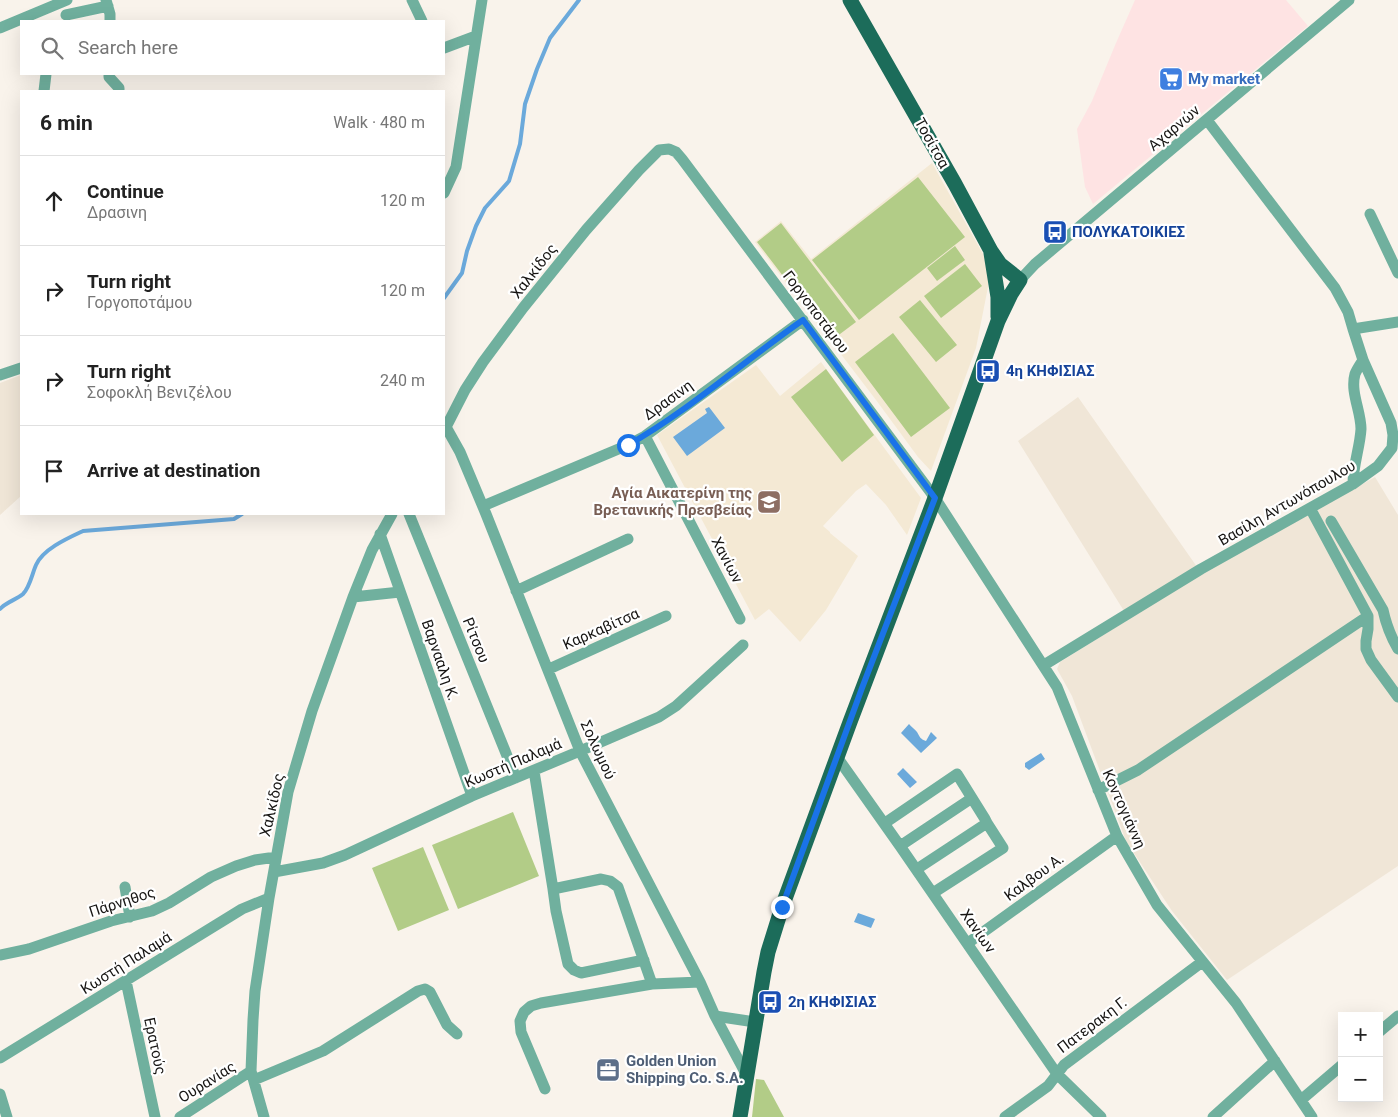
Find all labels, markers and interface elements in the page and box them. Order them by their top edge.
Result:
search box [20,20,445,75]
icon: search [38,34,66,62]
text: Search here [78,36,178,59]
supermarket icon: My market [1158,66,1184,92]
place label: My market [1188,70,1260,88]
street label: Αχαρνών [1145,101,1203,155]
text: 6 min [40,111,93,135]
text: Walk · 480 m [333,113,425,132]
street label: Τοσίτσα [911,115,953,172]
text: Continue [87,180,164,203]
icon: ahead [40,187,68,215]
text: 120 m [380,191,425,210]
text: Δρασινη [87,203,147,222]
bus stop icon: ΠΟΛΥΚΑΤΟΙΚΙΕΣ [1042,219,1068,245]
place label: ΠΟΛΥΚΑΤΟΙΚΙΕΣ [1072,223,1186,241]
street label: Χαλκίδος [507,240,561,302]
street label: Γοργοποτάμου [779,267,853,357]
text: Turn right [87,270,171,293]
icon: right [40,277,68,305]
text: 120 m [380,281,425,300]
text: Γοργοποτάμου [87,293,192,312]
bus stop icon: 4η ΚΗΦΙΣΙΑΣ [975,358,1001,384]
text: Turn right [87,360,171,383]
place label: 4η ΚΗΦΙΣΙΑΣ [1006,362,1095,380]
icon: right [40,367,68,395]
text: 240 m [380,371,425,390]
street label: Δρασινη [640,376,696,424]
text: Σοφοκλή Βενιζέλου [87,383,232,402]
route start [617,434,640,457]
street label: Βασίλη Αντωνόπουλου [1215,456,1359,550]
icon: arrive [40,457,68,485]
text: Arrive at destination [87,459,260,482]
place label: Αγία Αικατερίνη της Βρετανικής Πρεσβείας [594,484,752,519]
school or university icon: Αγία Αικατερίνη της Βρετανικής Πρεσβείας [756,489,782,515]
street label: Χανίων [707,534,747,586]
street label: Καρκαβίτσα [560,604,642,654]
street label: Ρίτσου [459,615,493,665]
street label: Βαρνααλη Κ. [418,617,462,703]
street label: Σολωμού [577,718,619,782]
street label: Κωστή Παλαμά [462,734,565,791]
street label: Κοντογιάννη [1099,767,1149,851]
street label: Χαλκίδος [256,772,288,838]
street label: Καλβου Α. [1001,849,1067,905]
street label: Πάρνηθος [87,883,157,921]
route end [771,896,794,919]
street label: Χανίων [956,906,1000,956]
street label: Κωστή Παλαμά [77,928,175,998]
bus stop icon: 2η ΚΗΦΙΣΙΑΣ [757,989,783,1015]
place label: 2η ΚΗΦΙΣΙΑΣ [788,993,877,1011]
street label: Πατερακη Γ. [1054,993,1130,1057]
map controls [1338,1012,1383,1102]
button: + [1338,1012,1383,1057]
street label: Ερατούς [140,1016,170,1076]
place label: Golden Union Shipping Co. S.A. [626,1052,744,1087]
street label: Ουρανίας [175,1057,239,1107]
office icon: Golden Union Shipping Co. S.A. [595,1057,621,1083]
button: − [1338,1057,1383,1102]

